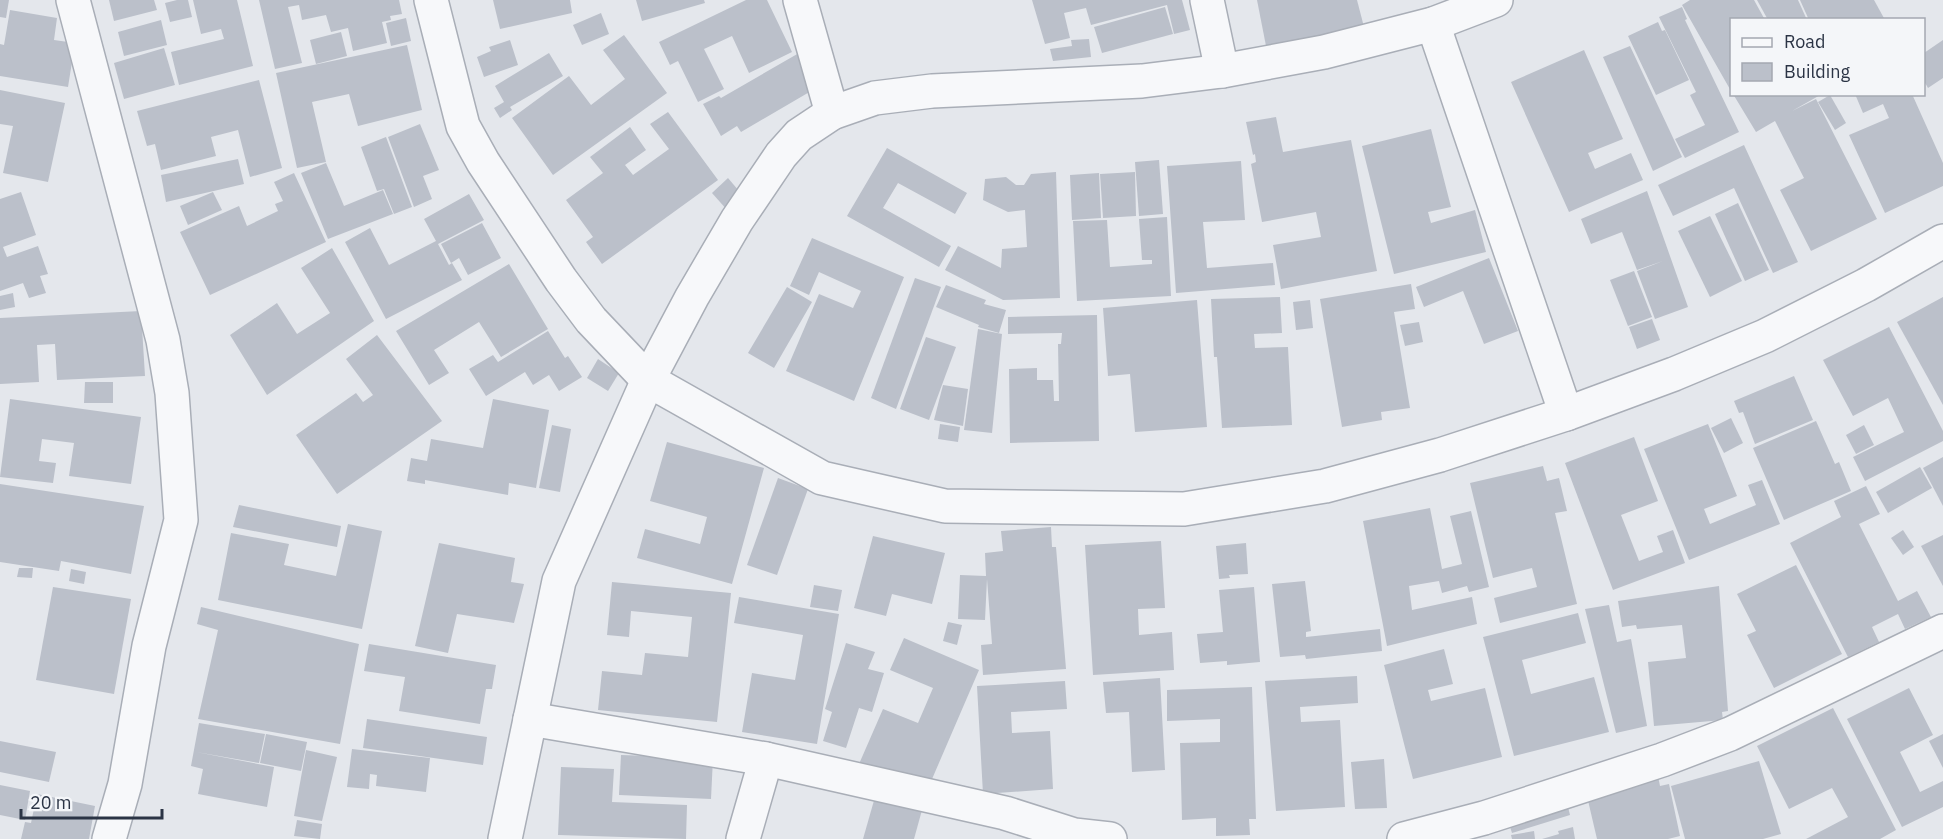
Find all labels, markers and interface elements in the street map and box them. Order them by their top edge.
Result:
legend [1730,18,1925,96]
text: Road [1784,30,1825,53]
text: Building [1784,60,1851,83]
scale bar [21,782,162,820]
text: 20 m [30,791,72,814]

